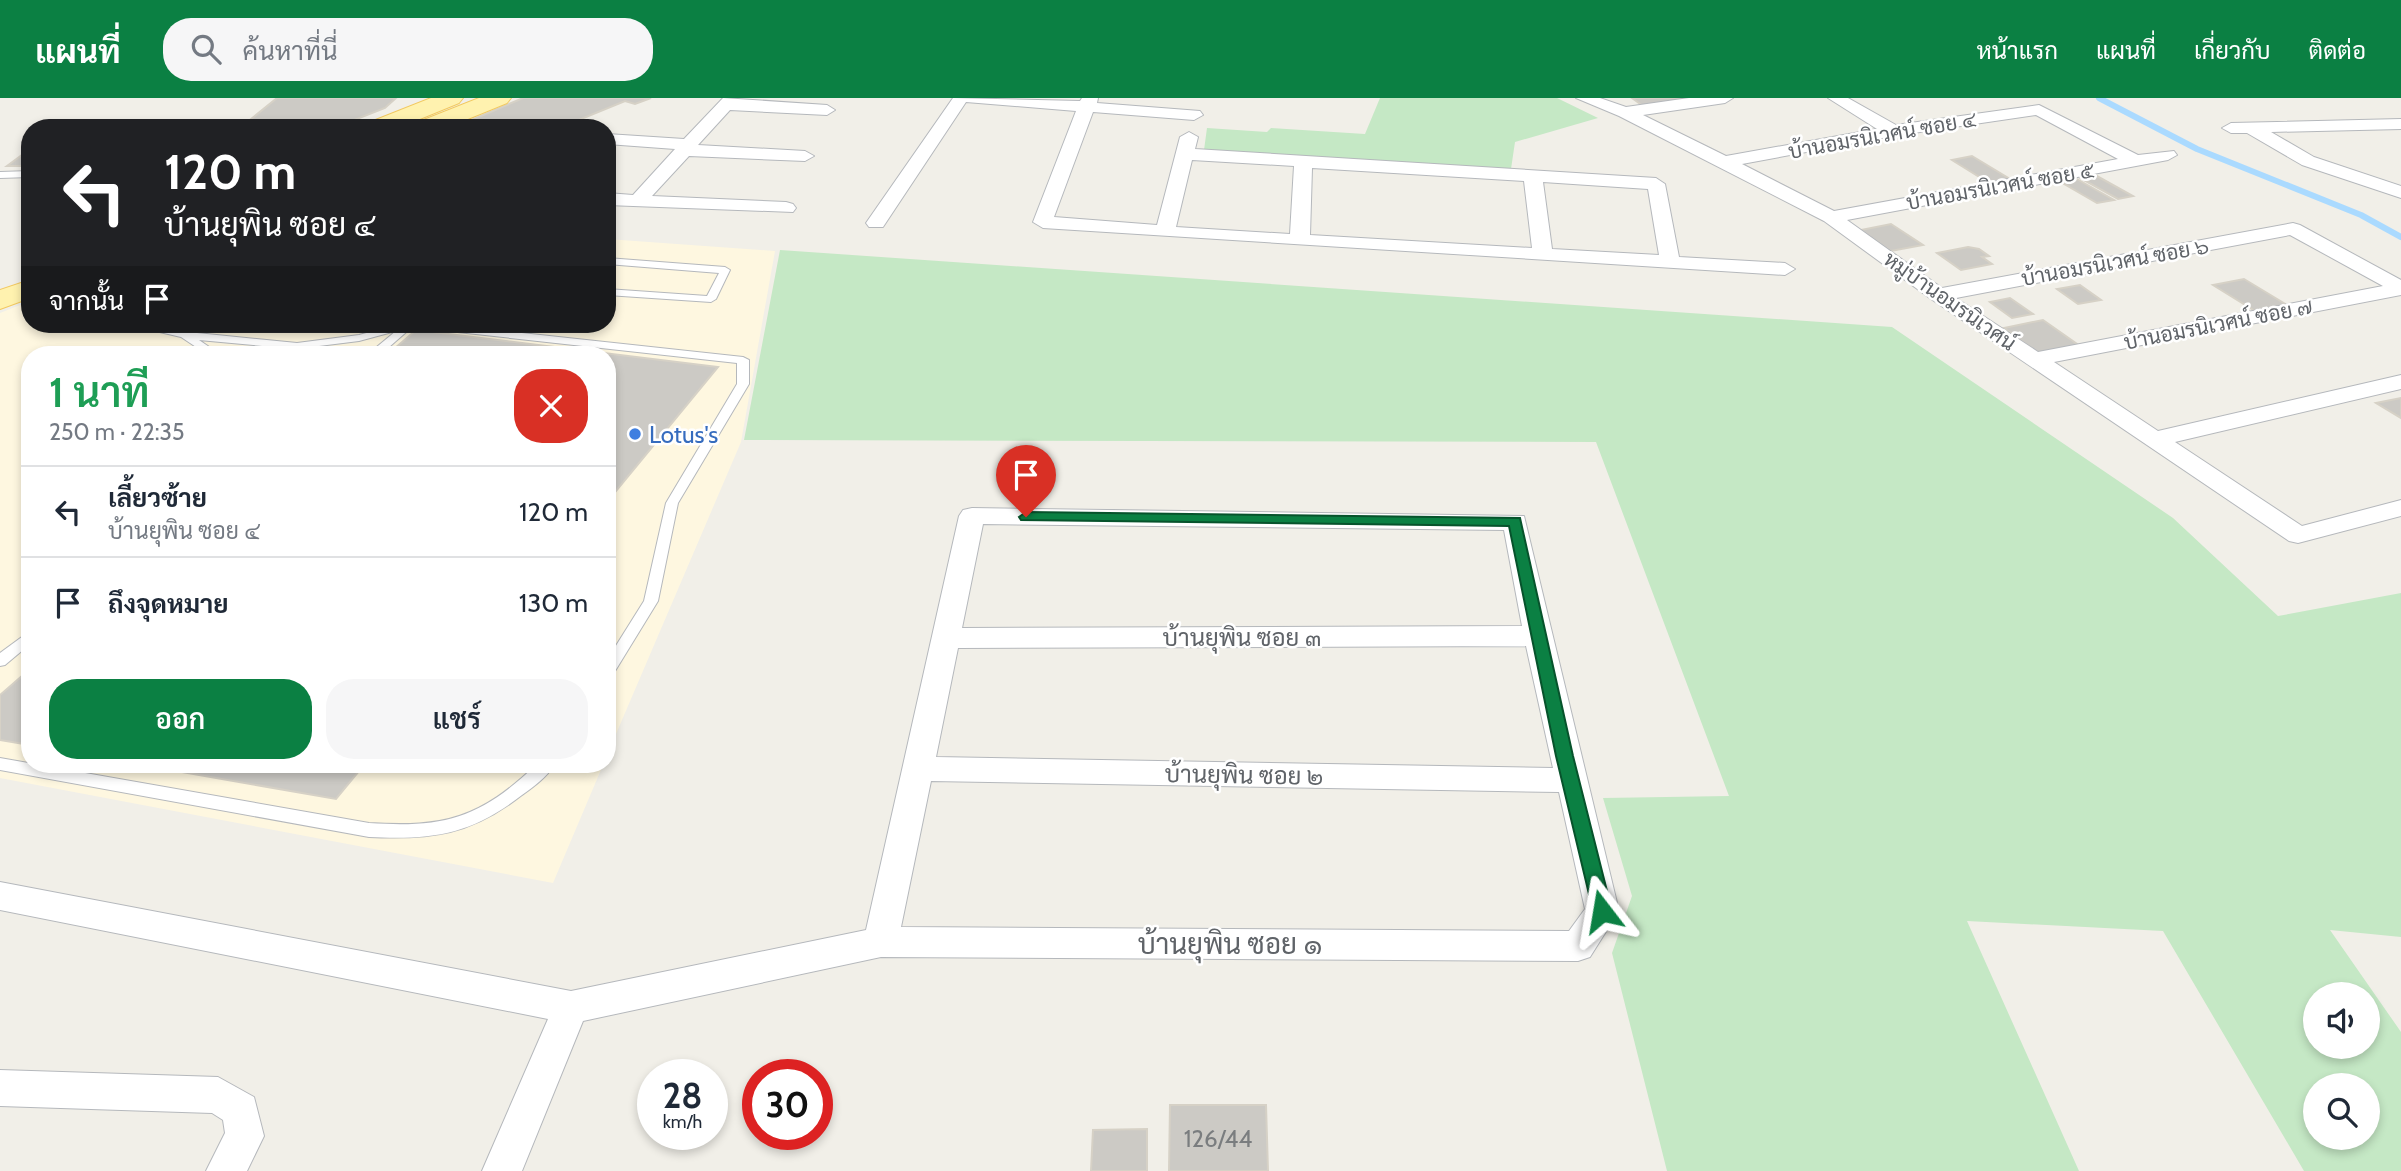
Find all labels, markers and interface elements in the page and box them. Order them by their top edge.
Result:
search box [163,18,653,81]
icon: search [187,30,225,68]
text: แผนที่ [35,31,121,71]
text: ค้นหาที่นี่ [243,35,338,67]
text: หน้าแรก [1977,36,2058,65]
text: แผนที่ [2096,36,2156,65]
text: เกี่ยวกับ [2194,36,2271,65]
text: ติดต่อ [2309,36,2366,65]
street label: บ้านอมรนิเวศน์ ซอย ๔ [1786,105,1979,164]
text: 120 m [164,142,296,201]
icon: left [49,147,140,238]
street label: บ้านอมรนิเวศน์ ซอย ๕ [1904,156,2097,215]
text: บ้านยุพิน ซอย ๔ [164,205,375,244]
street label: บ้านอมรนิเวศน์ ซอย ๖ [2019,232,2211,291]
street label: หมู่บ้านอมรนิเวศน์ [1877,245,2021,358]
icon: arrive [138,280,176,318]
text: จากนั้น [49,285,124,317]
street label: บ้านอมรนิเวศน์ ซอย ๗ [2121,292,2315,355]
text: 1 นาที [49,366,150,418]
button: close [514,369,588,443]
text: 250 m · 22:35 [49,418,185,446]
place label: Lotus's [649,420,718,449]
marker: Lotus's [627,426,643,442]
pin [996,445,1056,517]
icon: arrive [1007,456,1045,494]
text: เลี้ยวซ้าย [108,482,207,514]
icon: left [49,493,87,531]
text: 120 m [519,496,588,528]
text: บ้านยุพิน ซอย ๔ [108,517,260,545]
icon: arrive [49,584,87,622]
text: 130 m [519,587,588,619]
text: ถึงจุดหมาย [108,588,229,620]
street label: บ้านยุพิน ซอย ๓ [1163,623,1321,654]
button: ออก [49,679,312,759]
button: แชร์ [326,679,588,759]
street label: บ้านยุพิน ซอย ๒ [1164,759,1324,793]
position arrow [1565,874,1639,948]
street label: บ้านยุพิน ซอย ๑ [1138,926,1322,964]
map controls [2303,982,2380,1150]
button: sound [2303,982,2380,1059]
speed limit sign: 30 [742,1059,833,1150]
button: search [2303,1073,2380,1150]
text: 28 [663,1074,702,1117]
text: km/h [663,1111,702,1133]
house number: 126/44 [1184,1124,1252,1153]

